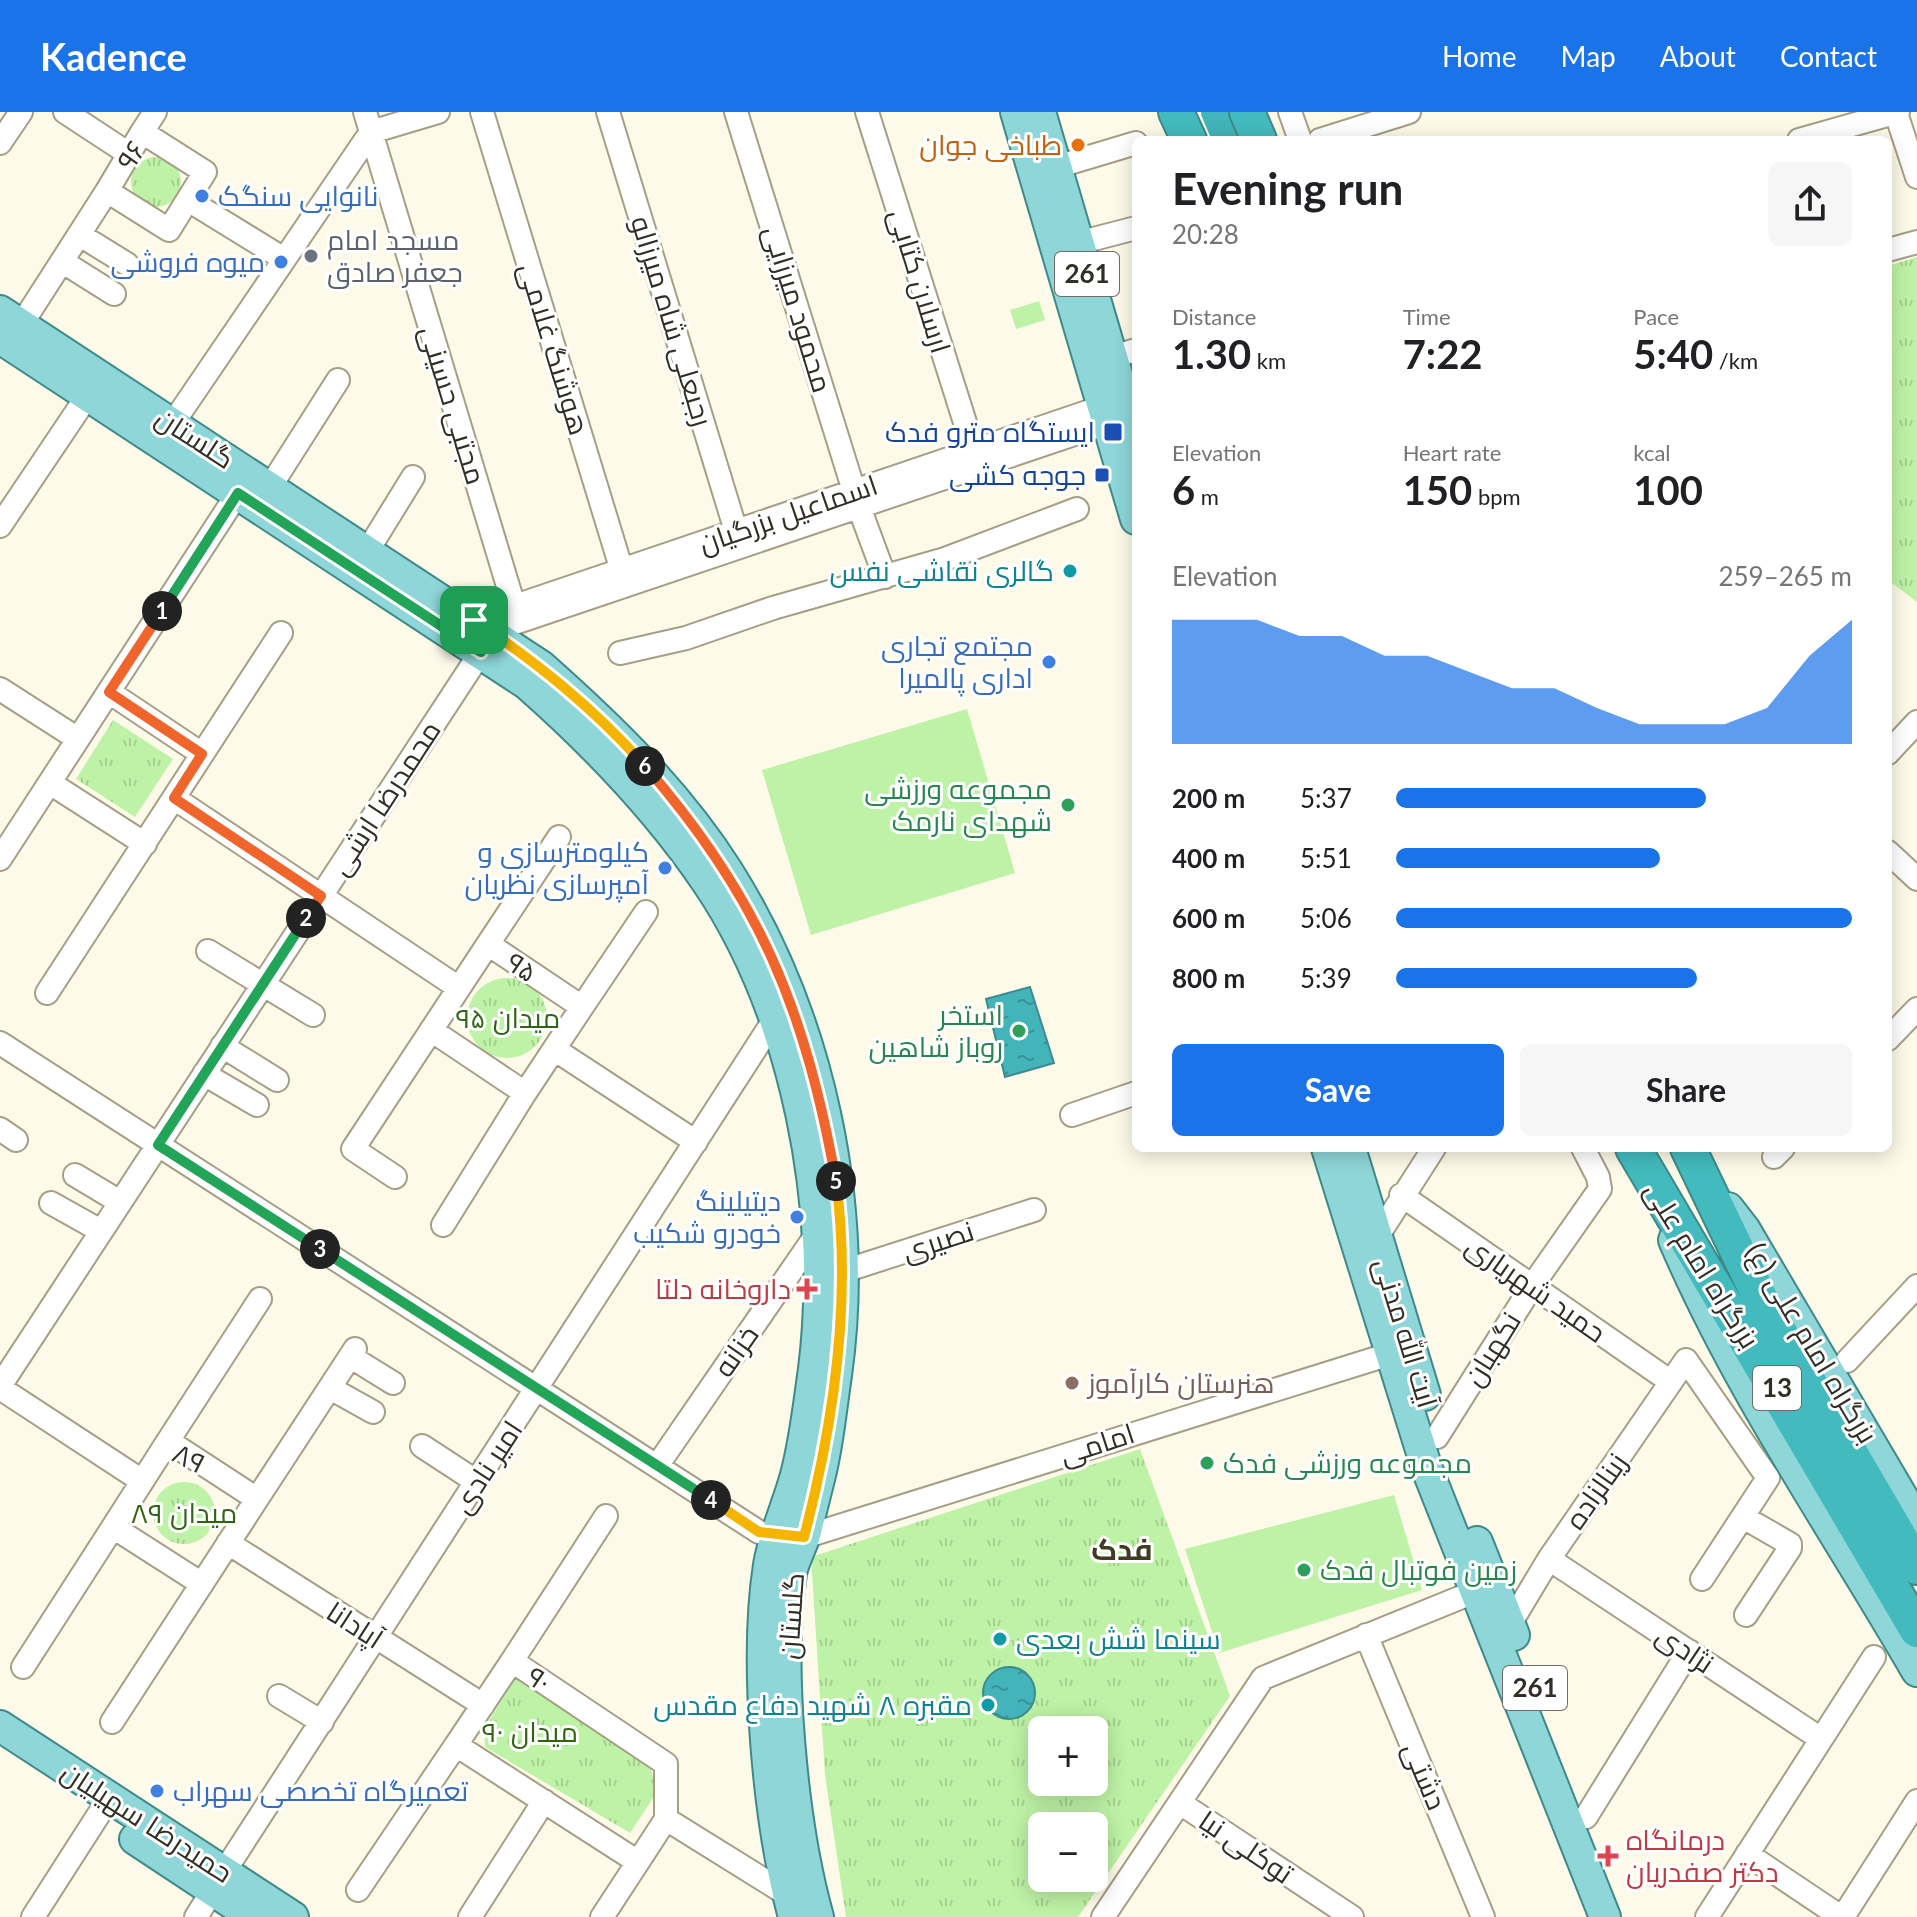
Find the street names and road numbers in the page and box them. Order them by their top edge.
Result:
street label: ۹۶ [108,133,152,176]
street label: ارسلان کتابی [882,205,959,357]
street label: رجبعلی شاه میرزالو [624,212,721,430]
street label: محمود میرزایی [757,221,840,396]
road number: 261 [1055,252,1119,296]
street label: هوشنگ غلامی [512,259,597,439]
street label: مجتبی حسینی [413,321,494,488]
street label: گلستان [149,399,241,476]
street label: اسماعیل بزرگیان [694,467,882,560]
street label: محمدرضا ارشی [322,714,448,882]
street label: ۹۵ [501,944,544,989]
street label: بزرگراه امام علی [1635,1175,1768,1356]
street label: نصیری [898,1213,978,1268]
street label: حمید شهریاری [1459,1227,1613,1350]
street label: بزرگراه امام علی (ع) [1736,1236,1886,1451]
street label: آیت الله مدنی [1367,1254,1446,1412]
street label: نگهبان [1455,1305,1528,1392]
street label: خزانه [705,1318,765,1383]
road number: 13 [1753,1366,1801,1410]
street label: امیر نادی [444,1414,529,1520]
street label: امامی [1055,1415,1139,1472]
street label: ۸۹ [167,1435,211,1480]
street label: زینالزاده [1557,1446,1633,1535]
street label: گلستان [770,1571,811,1660]
street label: آپادانا [319,1594,390,1658]
street label: نژادی [1650,1617,1721,1680]
street label: ۹۰ [521,1658,558,1698]
road number: 261 [1503,1666,1567,1710]
street label: دشتی [1396,1737,1455,1815]
street label: حمیدرضا سهیلیان [55,1753,239,1890]
street label: توکلی نیا [1193,1803,1300,1891]

